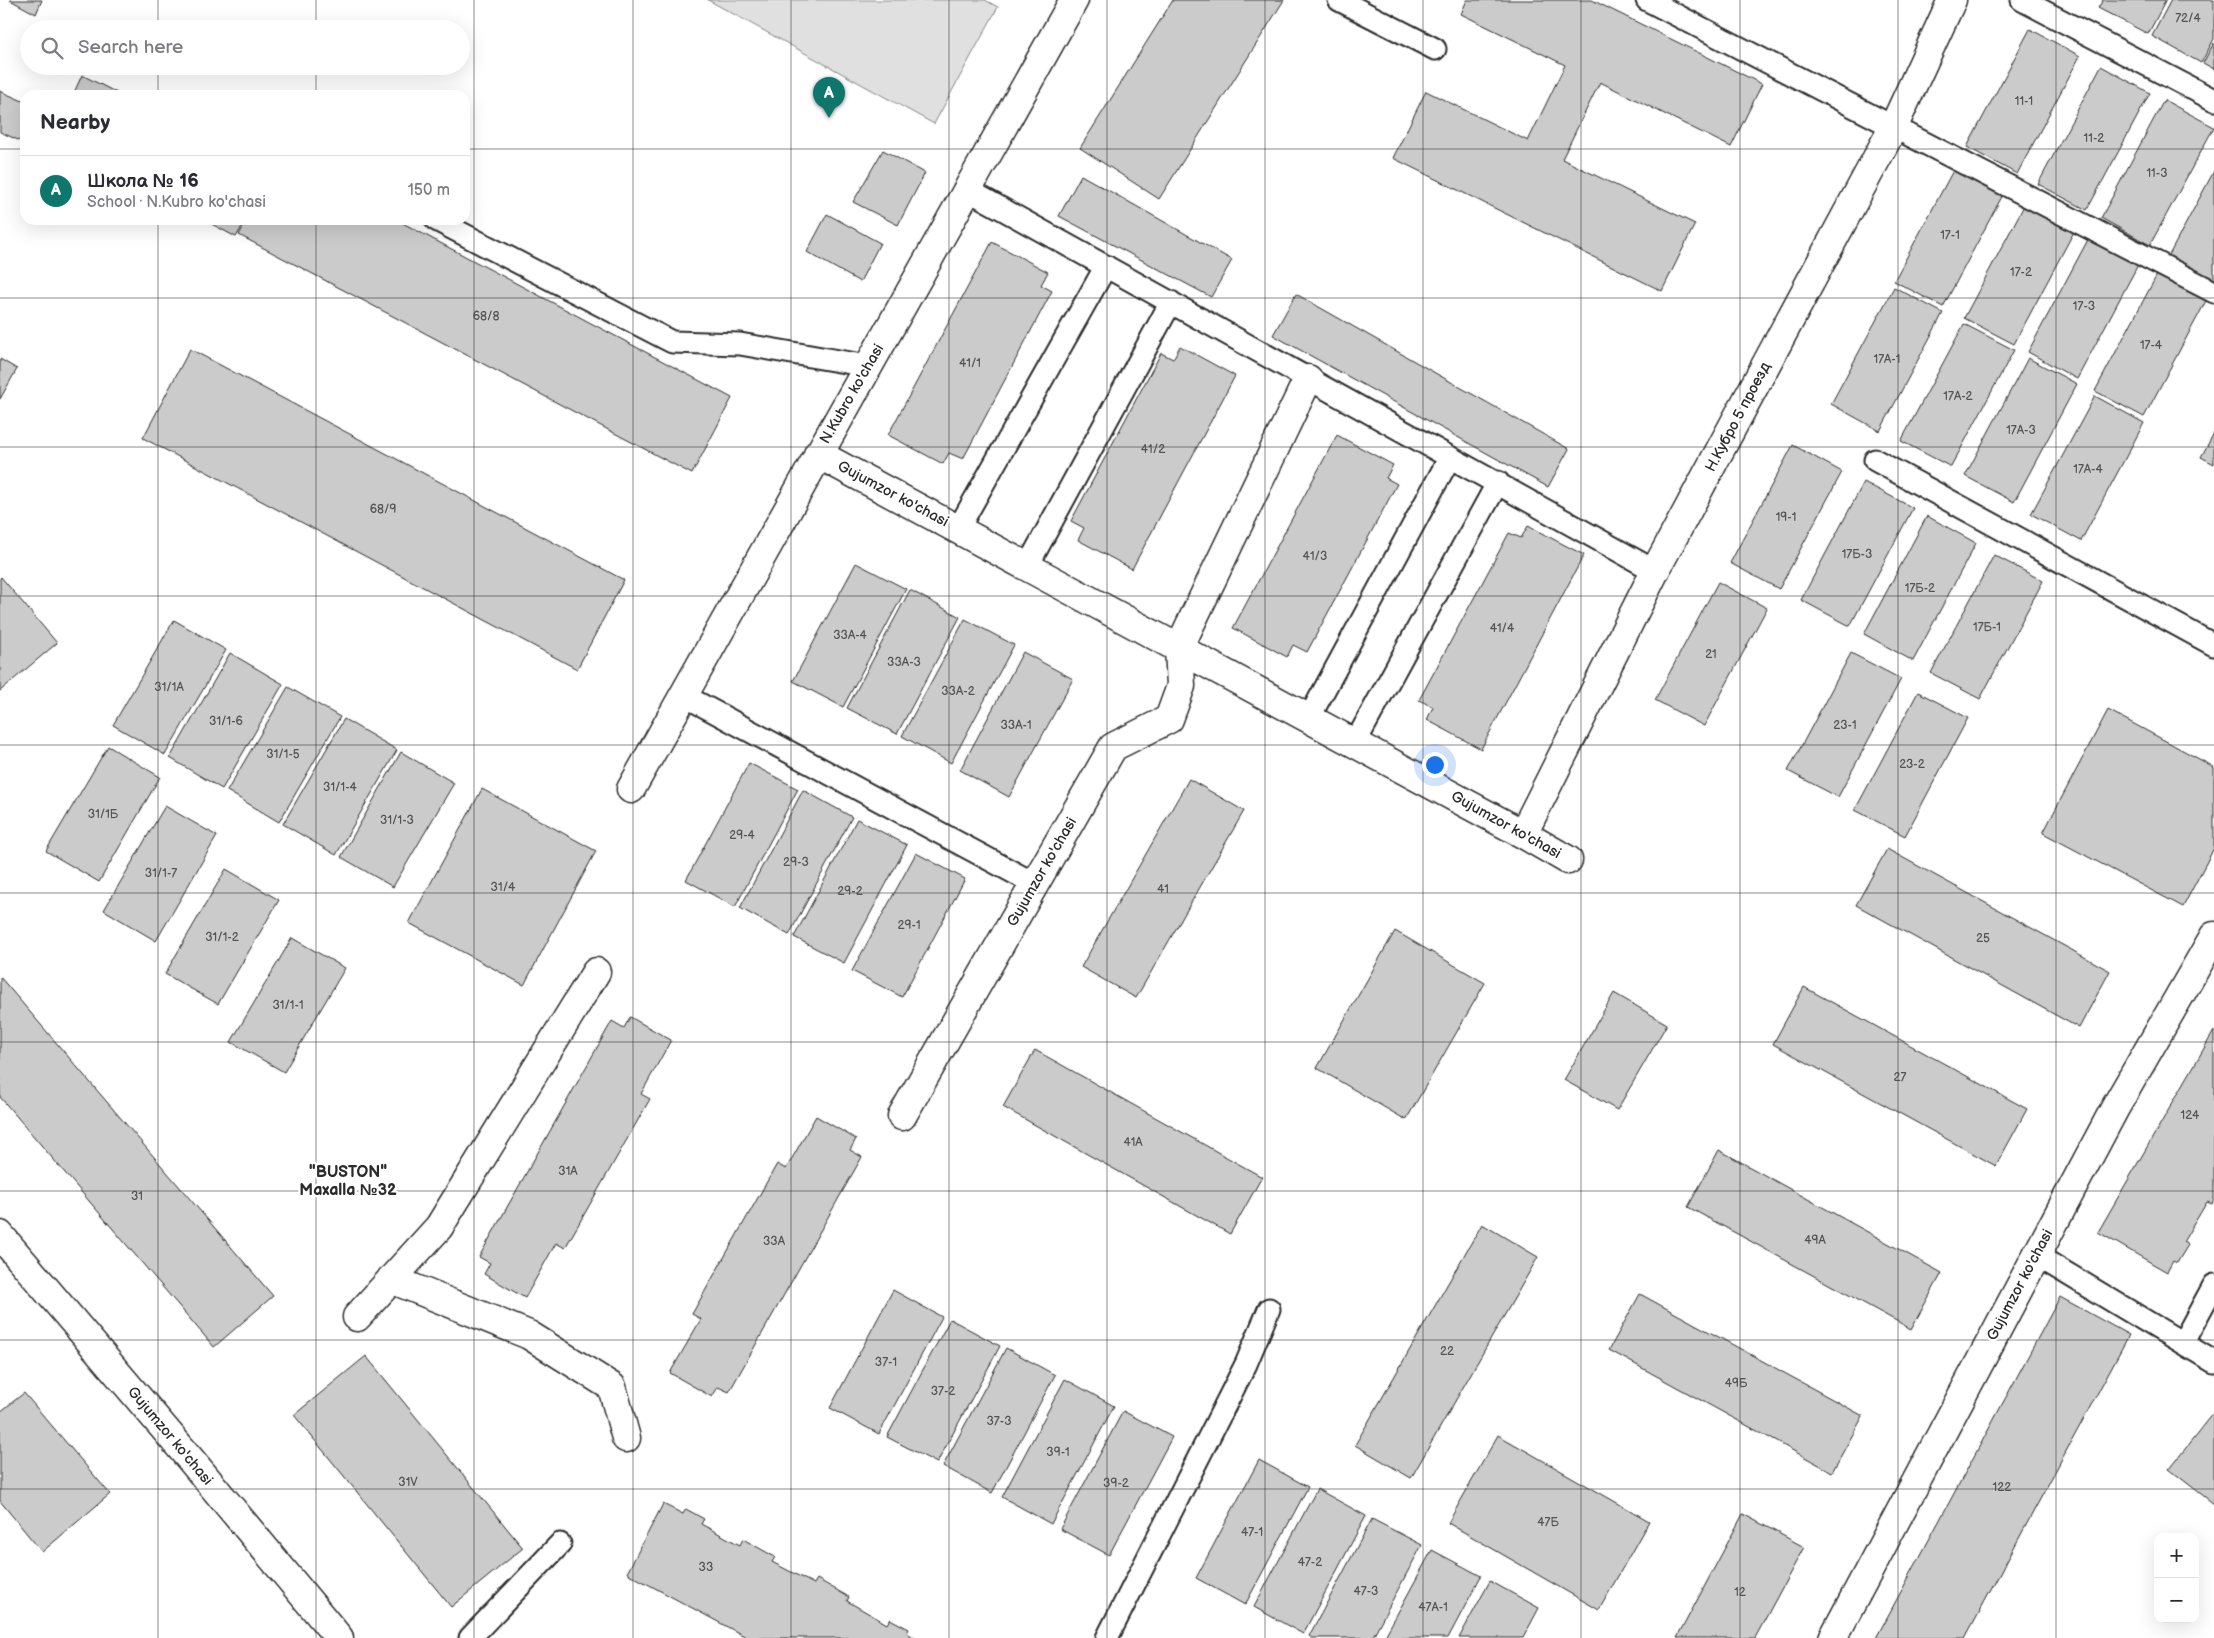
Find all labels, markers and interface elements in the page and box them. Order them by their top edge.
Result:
house number: 72/4 [2175,11,2202,26]
search box [20,20,470,75]
icon: search [38,34,66,62]
text: Search here [78,36,183,59]
pin: A [813,77,845,118]
house number: 11-1 [2015,94,2033,109]
text: Nearby [40,110,110,135]
house number: 11-2 [2084,131,2104,146]
house number: 11-3 [2146,166,2168,181]
text: Школа № 16 [87,170,199,193]
text: A [51,181,61,200]
text: 150 m [408,181,450,200]
text: School · N.Kubro ko'chasi [87,193,266,212]
house number: 17-1 [1940,228,1960,243]
house number: 17-2 [2010,265,2032,280]
house number: 17-3 [2073,299,2095,314]
house number: 68/8 [473,309,499,324]
house number: 17-4 [2140,338,2163,353]
street label: N.Kubro ko'chasi [816,341,888,447]
house number: 17А-1 [1874,352,1900,367]
house number: 41/1 [959,356,981,371]
street label: Н.Кубро 5 проезд [1701,359,1775,475]
house number: 17А-2 [1943,389,1973,404]
house number: 17А-3 [2006,423,2036,438]
house number: 41/2 [1141,442,1165,457]
street label: Gujumzor ko'chasi [834,457,952,531]
house number: 17А-4 [2073,462,2103,477]
house number: 68/9 [370,502,396,517]
house number: 19-1 [1776,510,1796,525]
house number: 17Б-3 [1842,547,1872,562]
house number: 41/3 [1303,549,1327,564]
house number: 17Б-2 [1905,581,1935,596]
house number: 17Б-1 [1973,620,2001,635]
house number: 41/4 [1490,621,1515,636]
house number: 33А-4 [833,628,868,643]
house number: 21 [1705,647,1717,662]
house number: 33А-3 [887,655,921,670]
house number: 31/1А [154,680,184,695]
house number: 33А-2 [941,684,975,699]
house number: 31/1-6 [209,714,243,729]
house number: 33А-1 [1000,718,1032,733]
house number: 23-1 [1833,718,1857,733]
house number: 31/1-5 [266,747,300,762]
your location [1422,752,1448,778]
house number: 23-2 [1899,757,1925,772]
house number: 31/1-4 [323,780,358,795]
street label: Gujumzor ko'chasi [1448,787,1564,863]
house number: 31/1Б [88,807,119,822]
house number: 31/1-3 [380,813,414,828]
street label: Gujumzor ko'chasi [1003,814,1081,930]
house number: 29-4 [729,828,756,843]
house number: 29-3 [783,855,809,870]
house number: 31/1-7 [145,866,177,881]
house number: 31/4 [491,880,516,895]
house number: 41 [1157,882,1169,897]
house number: 29-2 [837,884,863,899]
house number: 29-1 [897,918,921,933]
house number: 31/1-2 [205,930,239,945]
house number: 25 [1976,931,1990,946]
house number: 31/1-1 [272,998,304,1013]
house number: 27 [1894,1070,1907,1085]
house number: 124 [2181,1108,2200,1123]
house number: 41А [1123,1135,1143,1150]
district label: "BUSTON" Maxalla №32 [299,1163,397,1200]
house number: 31А [558,1164,578,1179]
house number: 31 [131,1189,143,1204]
street label: Gujumzor ko'chasi [1983,1226,2057,1344]
house number: 49А [1804,1233,1826,1248]
house number: 33А [763,1234,786,1249]
house number: 22 [1440,1344,1454,1359]
house number: 37-1 [875,1355,897,1370]
house number: 49Б [1725,1376,1748,1391]
street label: Gujumzor ko'chasi [123,1383,217,1489]
house number: 37-2 [931,1384,955,1399]
house number: 37-3 [986,1414,1012,1429]
house number: 39-1 [1046,1445,1070,1460]
house number: 31V [398,1475,418,1490]
house number: 39-2 [1103,1476,1129,1491]
house number: 122 [1993,1480,2011,1495]
house number: 47Б [1537,1515,1559,1530]
house number: 47-1 [1241,1525,1263,1540]
map controls [2154,1533,2199,1623]
button: + [2154,1533,2199,1578]
house number: 47-2 [1298,1555,1322,1570]
house number: 33 [699,1560,713,1575]
button: − [2154,1578,2199,1623]
house number: 47-3 [1354,1584,1378,1599]
house number: 12 [1734,1585,1746,1600]
house number: 47A-1 [1418,1600,1448,1615]

